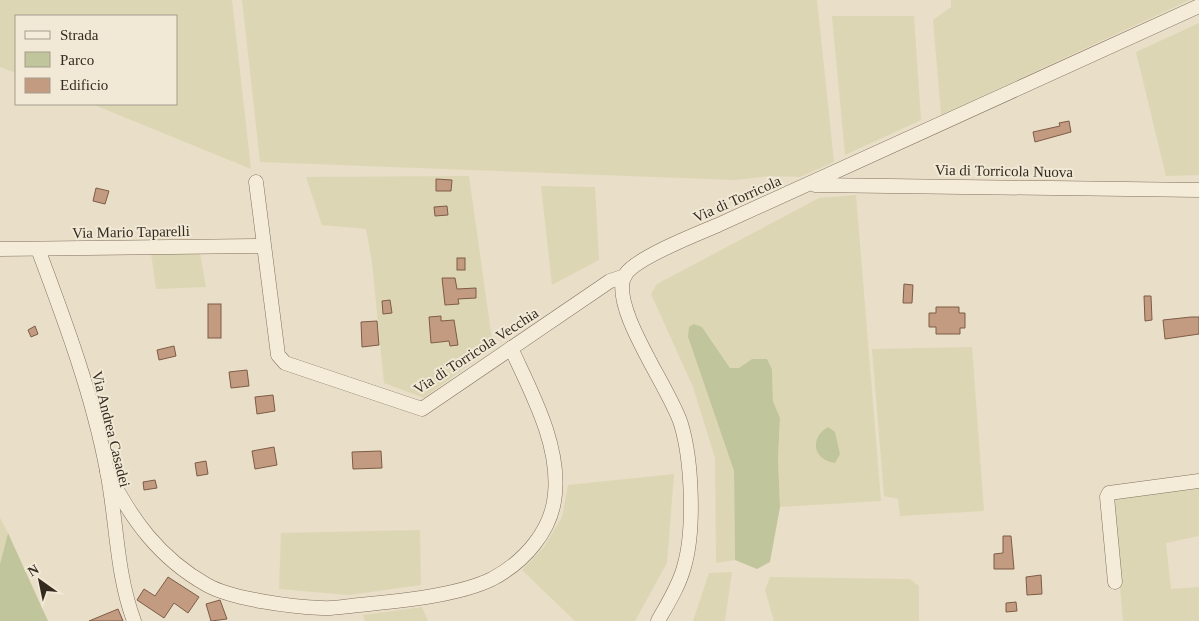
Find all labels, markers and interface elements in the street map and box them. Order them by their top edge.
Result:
legend [15,15,178,105]
text: Strada [60,27,99,43]
text: Parco [60,52,94,68]
text: Edificio [60,77,108,93]
street label: Via di Torricola Nuova [935,162,1074,180]
street label: Via di Torricola [691,172,784,226]
street label: Via Mario Taparelli [72,223,190,241]
street label: Via di Torricola Vecchia [411,305,542,397]
street label: Via Andrea Casadei [89,369,133,489]
north arrow [15,556,65,606]
text: N [25,561,42,580]

